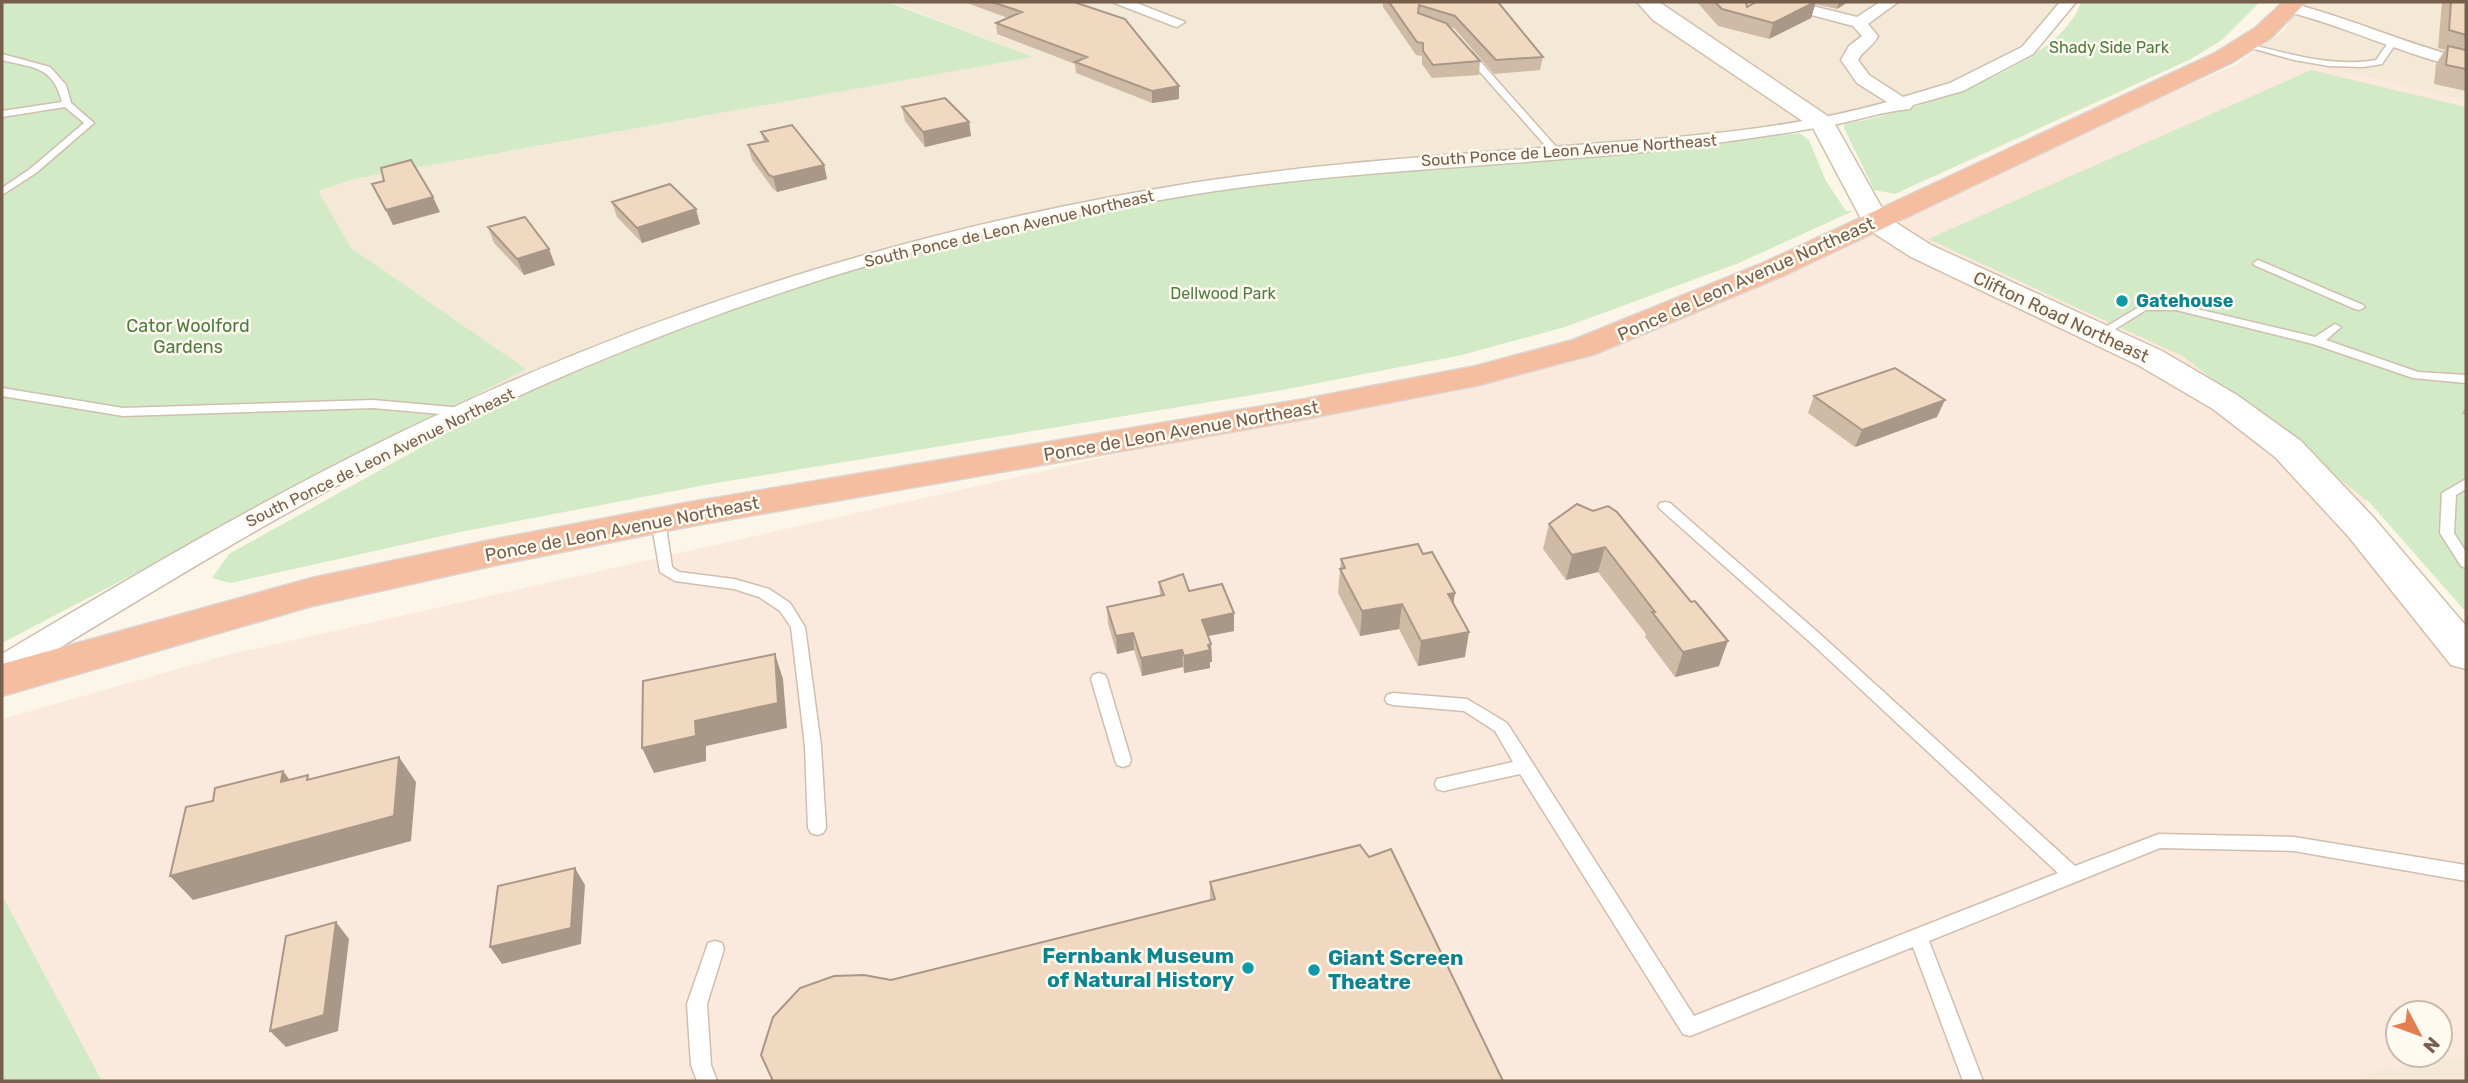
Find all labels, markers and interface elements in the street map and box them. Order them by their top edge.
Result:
park label: Shady Side Park [2049,38,2170,57]
street label: South Ponce de Leon Avenue Northeast [1420,131,1718,170]
street label: South Ponce de Leon Avenue Northeast [862,186,1156,271]
street label: Ponce de Leon Avenue Northeast [1614,212,1878,346]
street label: Clifton Road Northeast [1970,267,2152,367]
park label: Dellwood Park [1170,284,1276,303]
place label: Gatehouse [2136,290,2234,312]
marker: Gatehouse [2114,293,2130,309]
park label: Cator Woolford Gardens [126,315,250,358]
street label: South Ponce de Leon Avenue Northeast [243,384,518,531]
street label: Ponce de Leon Avenue Northeast [1042,396,1320,466]
street label: Ponce de Leon Avenue Northeast [483,492,761,566]
place label: Fernbank Museum of Natural History [1042,943,1234,992]
place label: Giant Screen Theatre [1328,945,1463,994]
marker: Fernbank Museum of Natural History [1240,960,1256,976]
marker: Giant Screen Theatre [1306,962,1322,978]
north arrow [2384,999,2454,1069]
text: N [2418,1032,2445,1058]

